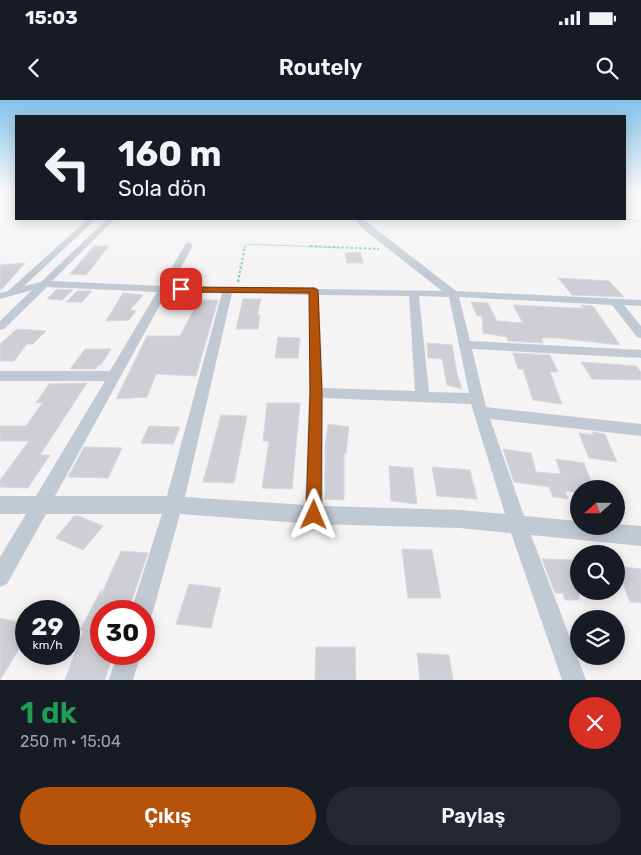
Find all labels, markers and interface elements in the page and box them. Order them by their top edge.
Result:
text: 15:03 [25,6,78,29]
icon: back [20,54,48,82]
text: Routely [279,54,362,81]
icon: search [593,54,621,82]
text: 160 m [118,133,222,175]
icon: left [35,135,100,200]
text: Sola dön [118,175,206,202]
pin [160,268,202,310]
icon: arrive [167,275,195,303]
north arrow [570,480,625,535]
map controls [570,480,625,665]
position arrow [287,488,339,540]
button: search [570,545,625,600]
speed limit sign: 30 [90,600,155,665]
button: layers [570,610,625,665]
text: 29 [31,612,64,641]
text: km/h [33,638,62,652]
text: 1 dk [20,695,77,731]
button: close [569,697,621,749]
text: 250 m · 15:04 [20,732,121,751]
button: Çıkış [20,787,316,845]
button: Paylaş [326,787,621,845]

